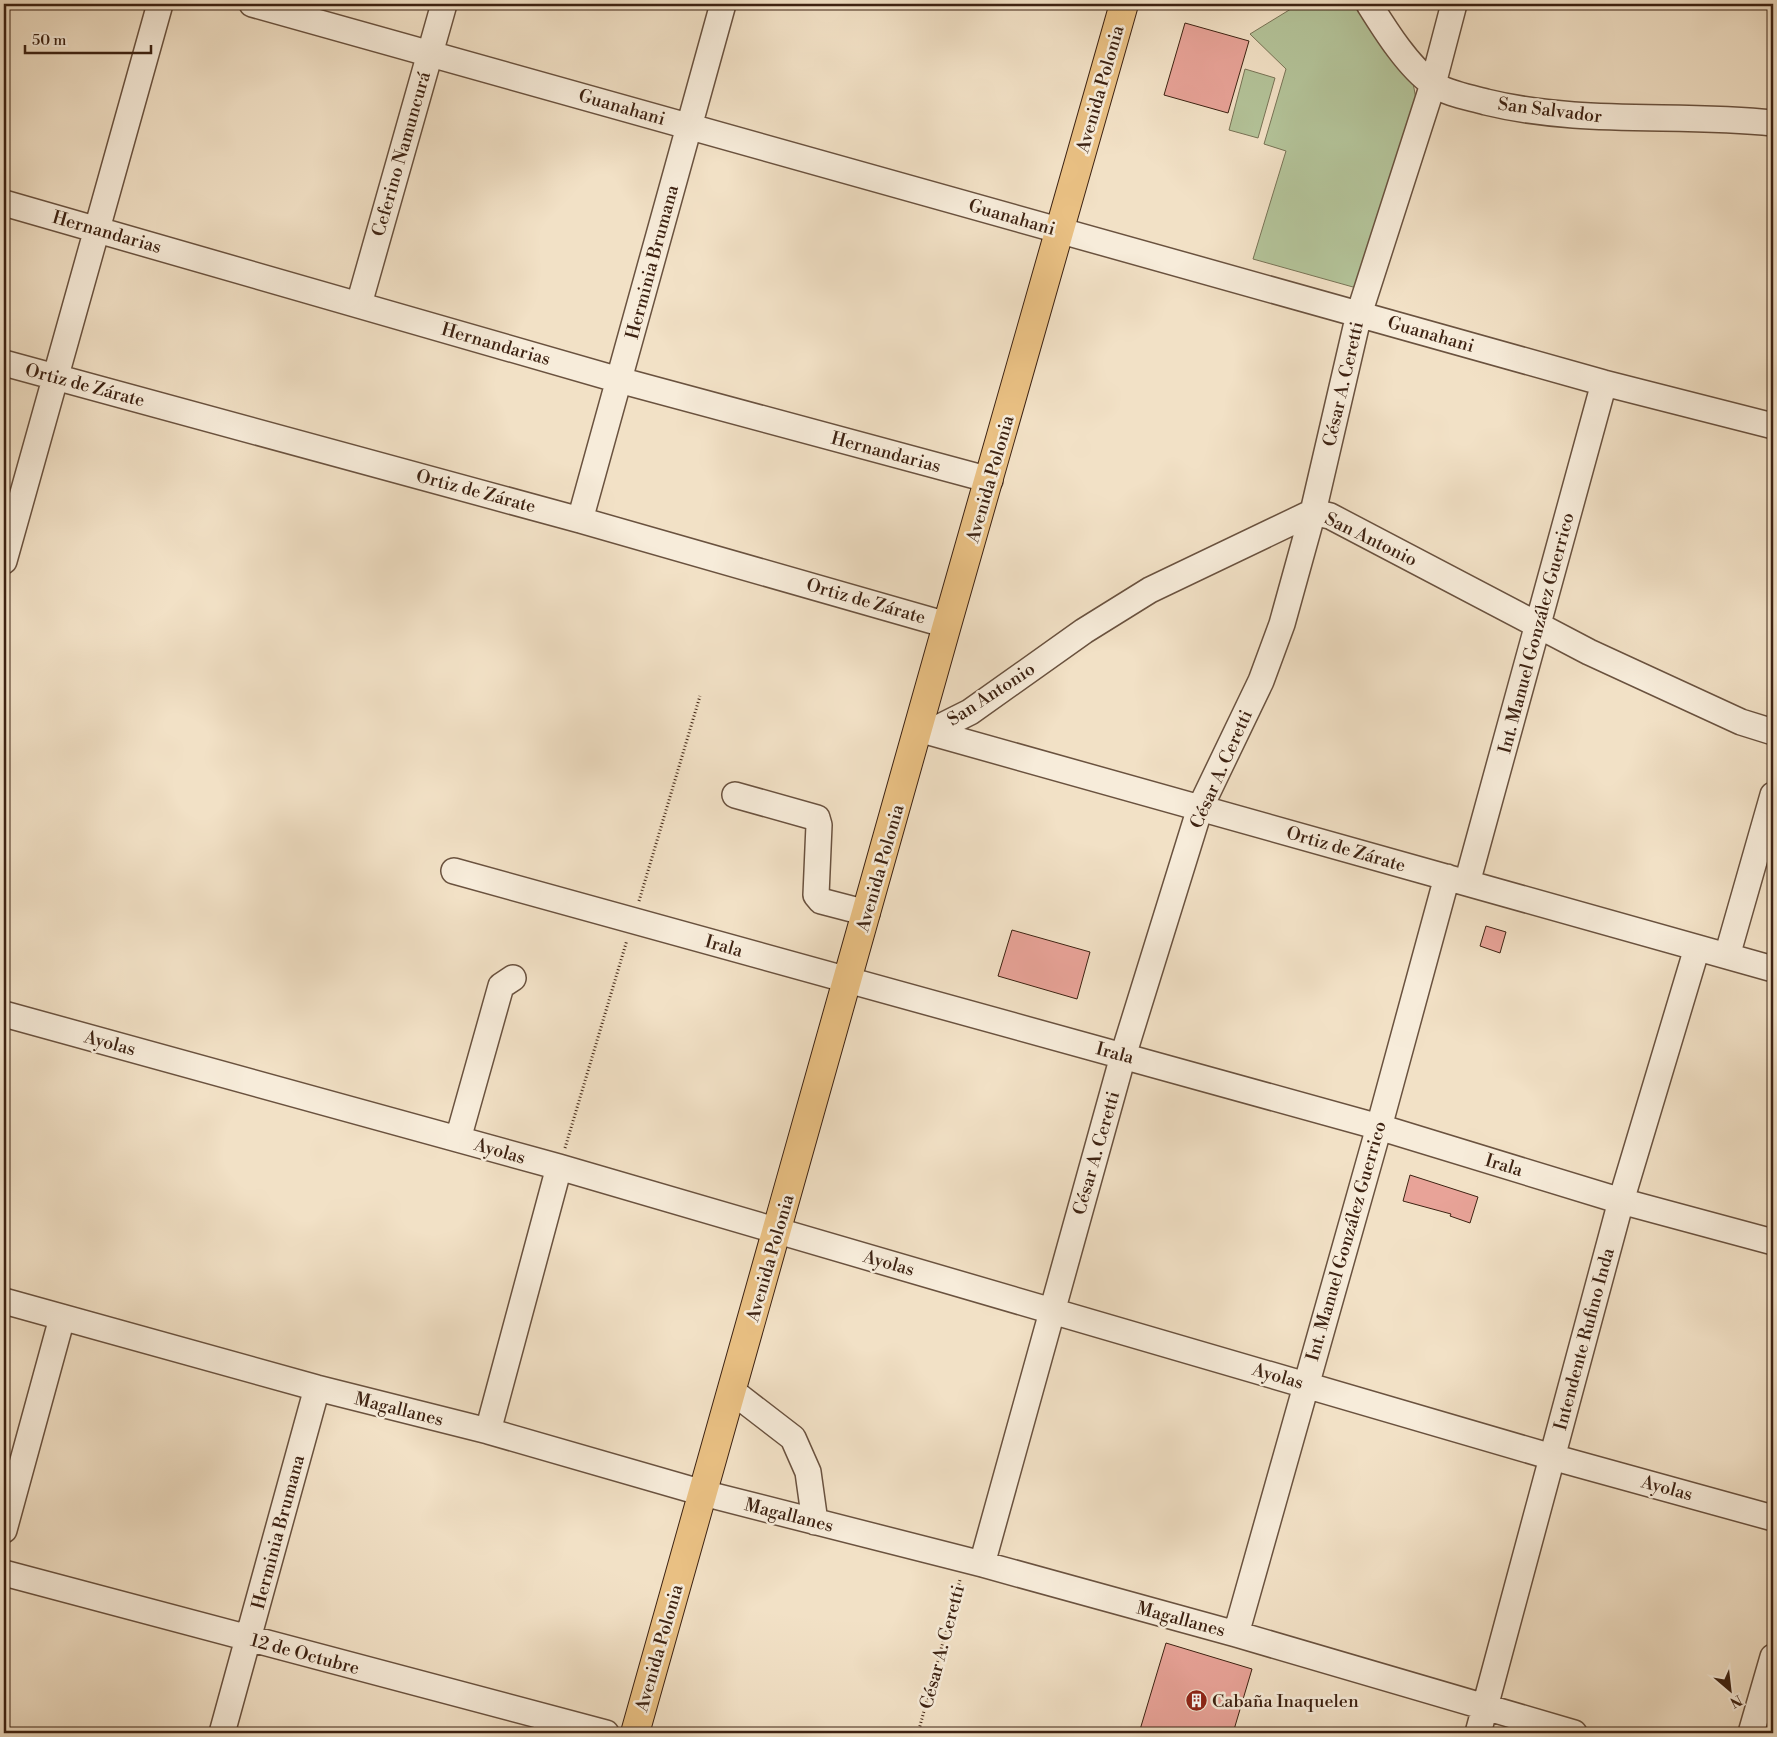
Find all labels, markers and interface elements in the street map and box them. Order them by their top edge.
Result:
scale bar [25,22,151,54]
street label: Avenida Polonia [1071,22,1130,156]
text: 50 m [32,31,66,50]
street label: Ceferino Namuncurá [367,68,436,239]
street label: Guanahani [576,84,668,131]
street label: San Salvador [1496,93,1604,128]
street label: Herminia Brumana [621,182,684,342]
street label: Guanahani [966,194,1058,241]
street label: Hernandarias [50,206,164,259]
street label: Guanahani [1385,311,1477,358]
street label: Hernandarias [439,318,553,371]
street label: César A. Ceretti [1318,319,1369,449]
street label: Ortiz de Zárate [22,358,147,413]
street label: Avenida Polonia [961,412,1020,546]
street label: Hernandarias [829,427,943,478]
street label: Ortiz de Zárate [413,464,538,519]
street label: San Antonio [1321,507,1421,572]
street label: Int. Manuel González Guerrico [1493,510,1580,756]
street label: Ortiz de Zárate [804,573,928,629]
street label: San Antonio [943,658,1039,731]
street label: César A. Ceretti [1185,706,1258,832]
street label: Avenida Polonia [851,801,910,935]
street label: Ortiz de Zárate [1284,821,1408,877]
street label: Irala [702,930,746,963]
street label: Ayolas [81,1025,138,1061]
street label: Irala [1094,1037,1137,1070]
street label: César A. Ceretti [1068,1089,1125,1218]
street label: Int. Manuel González Guerrico [1301,1119,1392,1364]
street label: Ayolas [471,1133,528,1170]
street label: Irala [1482,1149,1526,1182]
street label: Avenida Polonia [741,1191,800,1325]
street label: Ayolas [860,1245,917,1282]
street label: Intendente Rufino Inda [1549,1245,1620,1433]
street label: Ayolas [1249,1358,1306,1395]
street label: Magallanes [352,1387,446,1432]
street label: Herminia Brumana [247,1452,310,1612]
street label: Ayolas [1638,1470,1695,1506]
street label: Magallanes [742,1493,836,1538]
street label: Avenida Polonia [630,1581,689,1715]
street label: César A. Ceretti [915,1583,970,1712]
street label: Magallanes [1134,1597,1228,1642]
street label: 12 de Octubre [248,1629,362,1680]
north arrow [1704,1664,1754,1714]
building icon: Cabaña Inaquelen [1184,1689,1208,1713]
place label: Cabaña Inaquelen [1212,1690,1359,1713]
text: N [1727,1690,1745,1711]

